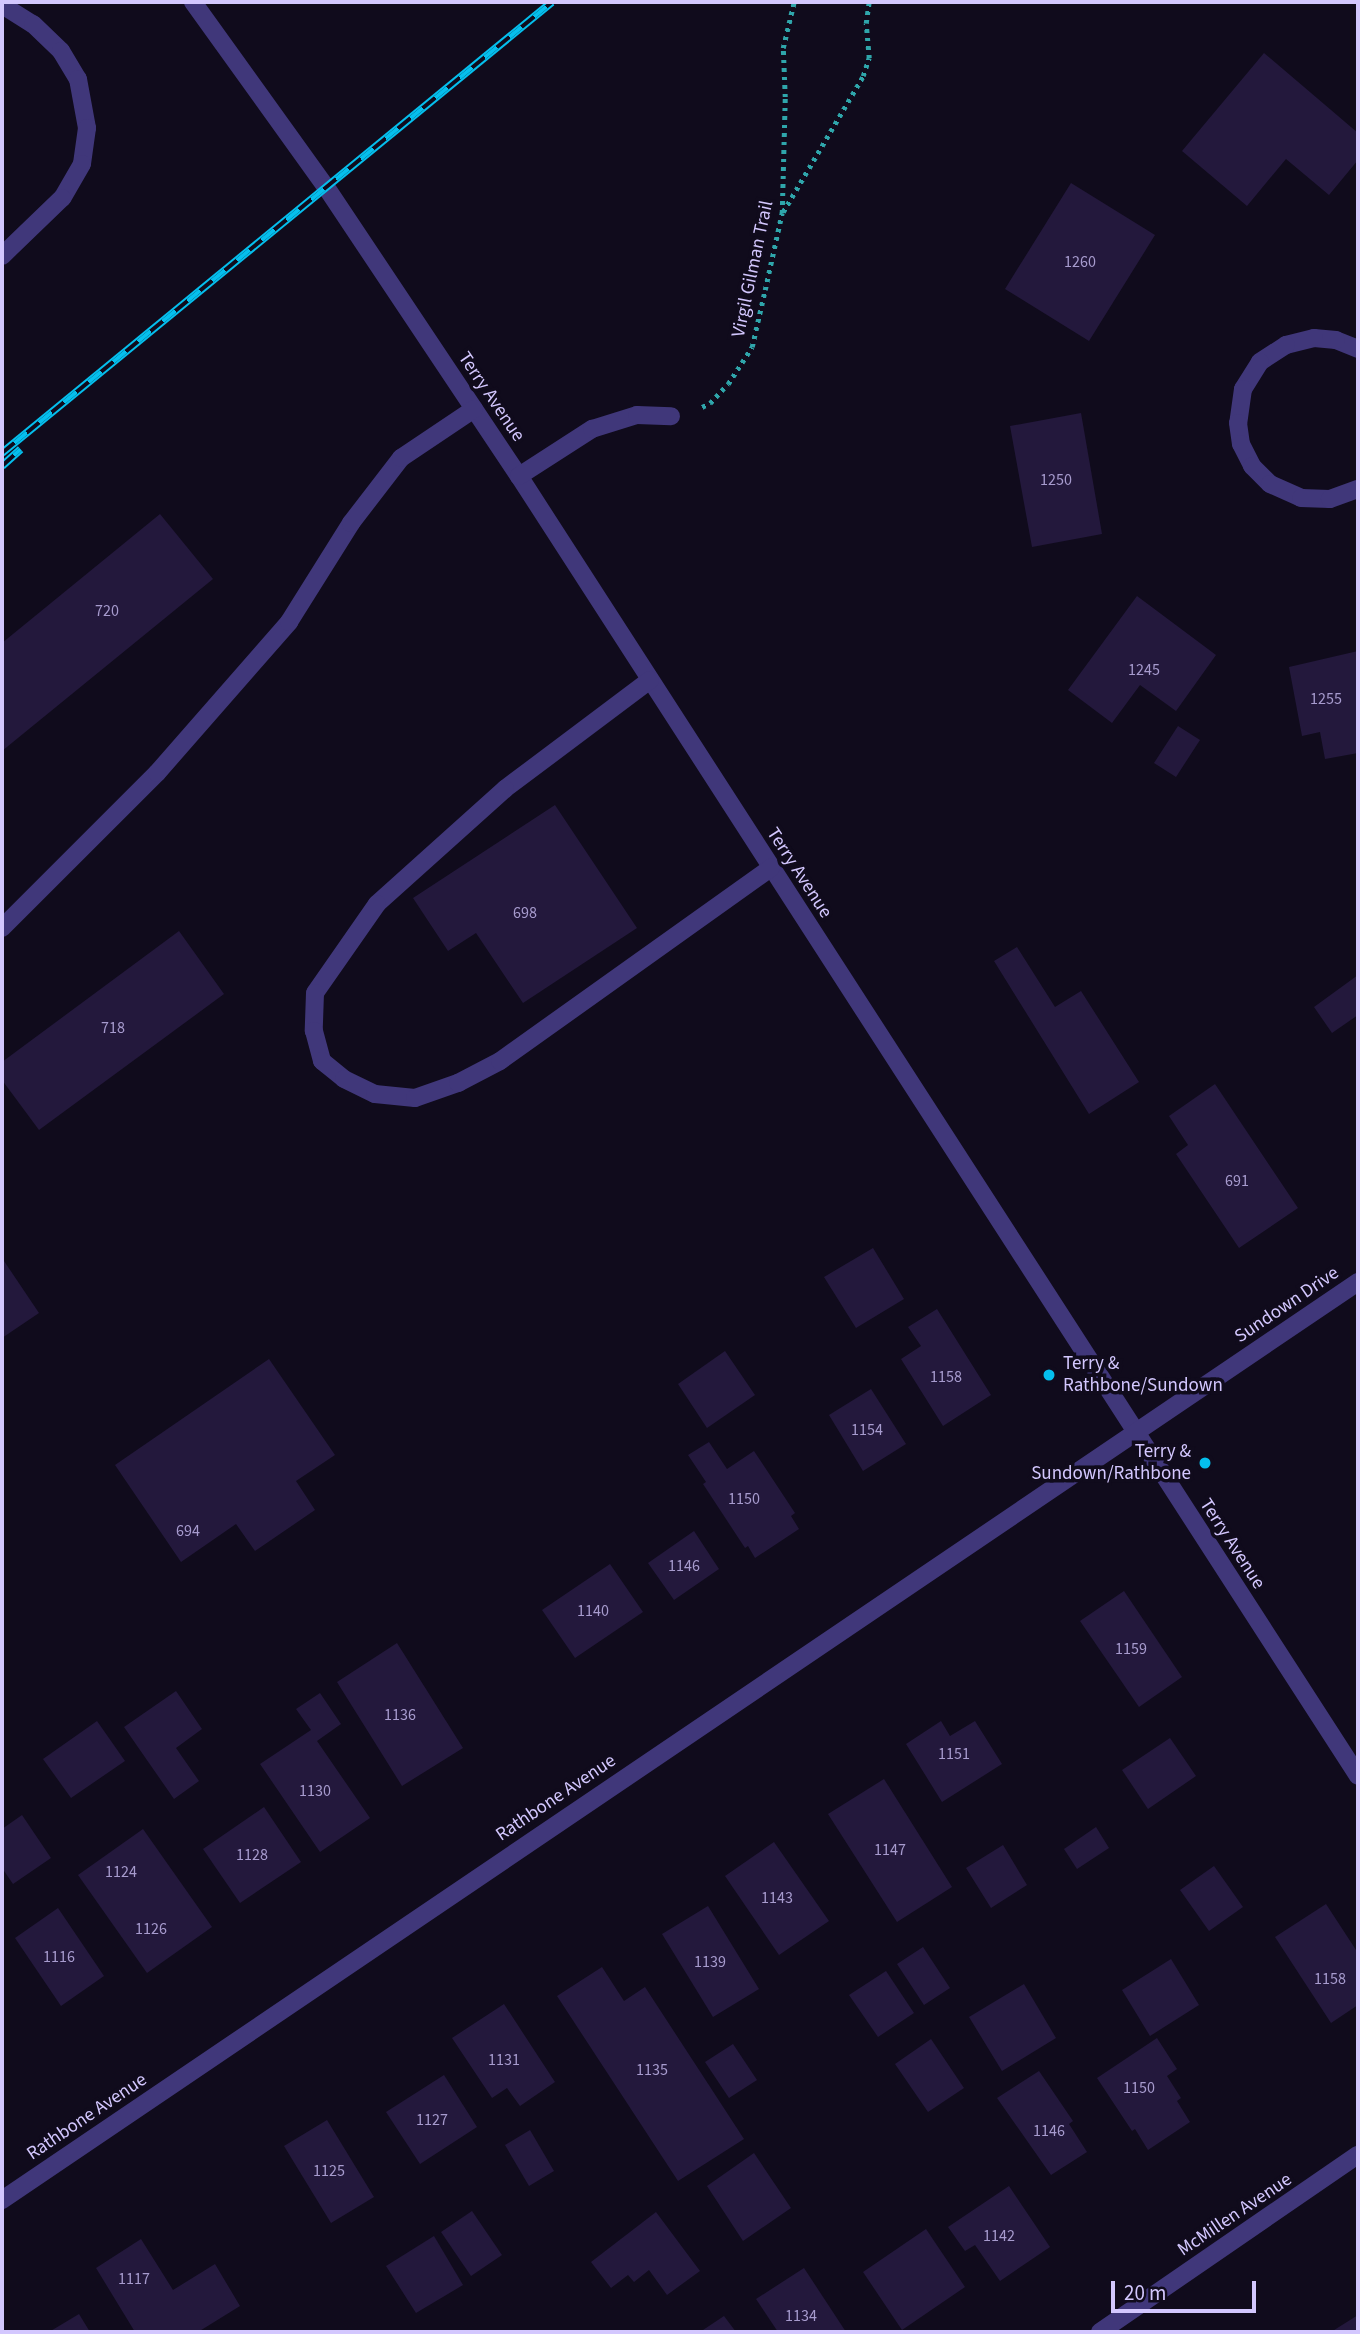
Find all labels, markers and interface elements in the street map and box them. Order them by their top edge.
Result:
street label: Virgil Gilman Trail [727,199,779,339]
house number: 1260 [1064,252,1096,272]
street label: Terry Avenue [453,348,529,446]
house number: 1250 [1040,470,1072,490]
house number: 720 [95,601,119,621]
house number: 1245 [1128,660,1160,680]
house number: 1255 [1310,689,1342,709]
street label: Terry Avenue [761,823,837,923]
house number: 698 [513,903,537,923]
house number: 718 [101,1018,125,1038]
house number: 691 [1225,1171,1249,1191]
street label: Sundown Drive [1231,1262,1343,1348]
place label: Terry & Rathbone/Sundown [1063,1353,1223,1397]
house number: 1158 [930,1367,962,1387]
marker: Terry & Rathbone/Sundown [1041,1367,1057,1383]
house number: 1154 [851,1420,883,1440]
place label: Terry & Sundown/Rathbone [1031,1441,1191,1485]
marker: Terry & Sundown/Rathbone [1197,1455,1213,1471]
house number: 1150 [728,1489,760,1509]
street label: Terry Avenue [1194,1494,1270,1594]
house number: 694 [176,1521,200,1541]
house number: 1146 [668,1556,700,1576]
house number: 1140 [577,1601,609,1621]
house number: 1159 [1115,1639,1147,1659]
house number: 1136 [384,1705,416,1725]
house number: 1151 [938,1744,970,1764]
street label: Rathbone Avenue [492,1749,620,1847]
house number: 1130 [299,1781,331,1801]
house number: 1147 [874,1840,906,1860]
house number: 1128 [236,1845,268,1865]
house number: 1124 [105,1862,137,1882]
house number: 1143 [761,1888,793,1908]
house number: 1126 [135,1919,167,1939]
house number: 1116 [43,1947,75,1967]
house number: 1139 [694,1952,726,1972]
house number: 1158 [1314,1969,1346,1989]
house number: 1131 [488,2050,520,2070]
house number: 1135 [636,2060,668,2080]
street label: Rathbone Avenue [23,2068,151,2166]
house number: 1150 [1123,2078,1155,2098]
house number: 1127 [416,2110,448,2130]
house number: 1146 [1033,2121,1065,2141]
house number: 1125 [313,2161,345,2181]
street label: McMillen Avenue [1174,2168,1296,2262]
house number: 1142 [983,2226,1015,2246]
scale bar [1115,2268,1260,2312]
house number: 1117 [118,2269,150,2289]
text: 20 m [1124,2278,1166,2308]
house number: 1134 [785,2306,817,2326]

